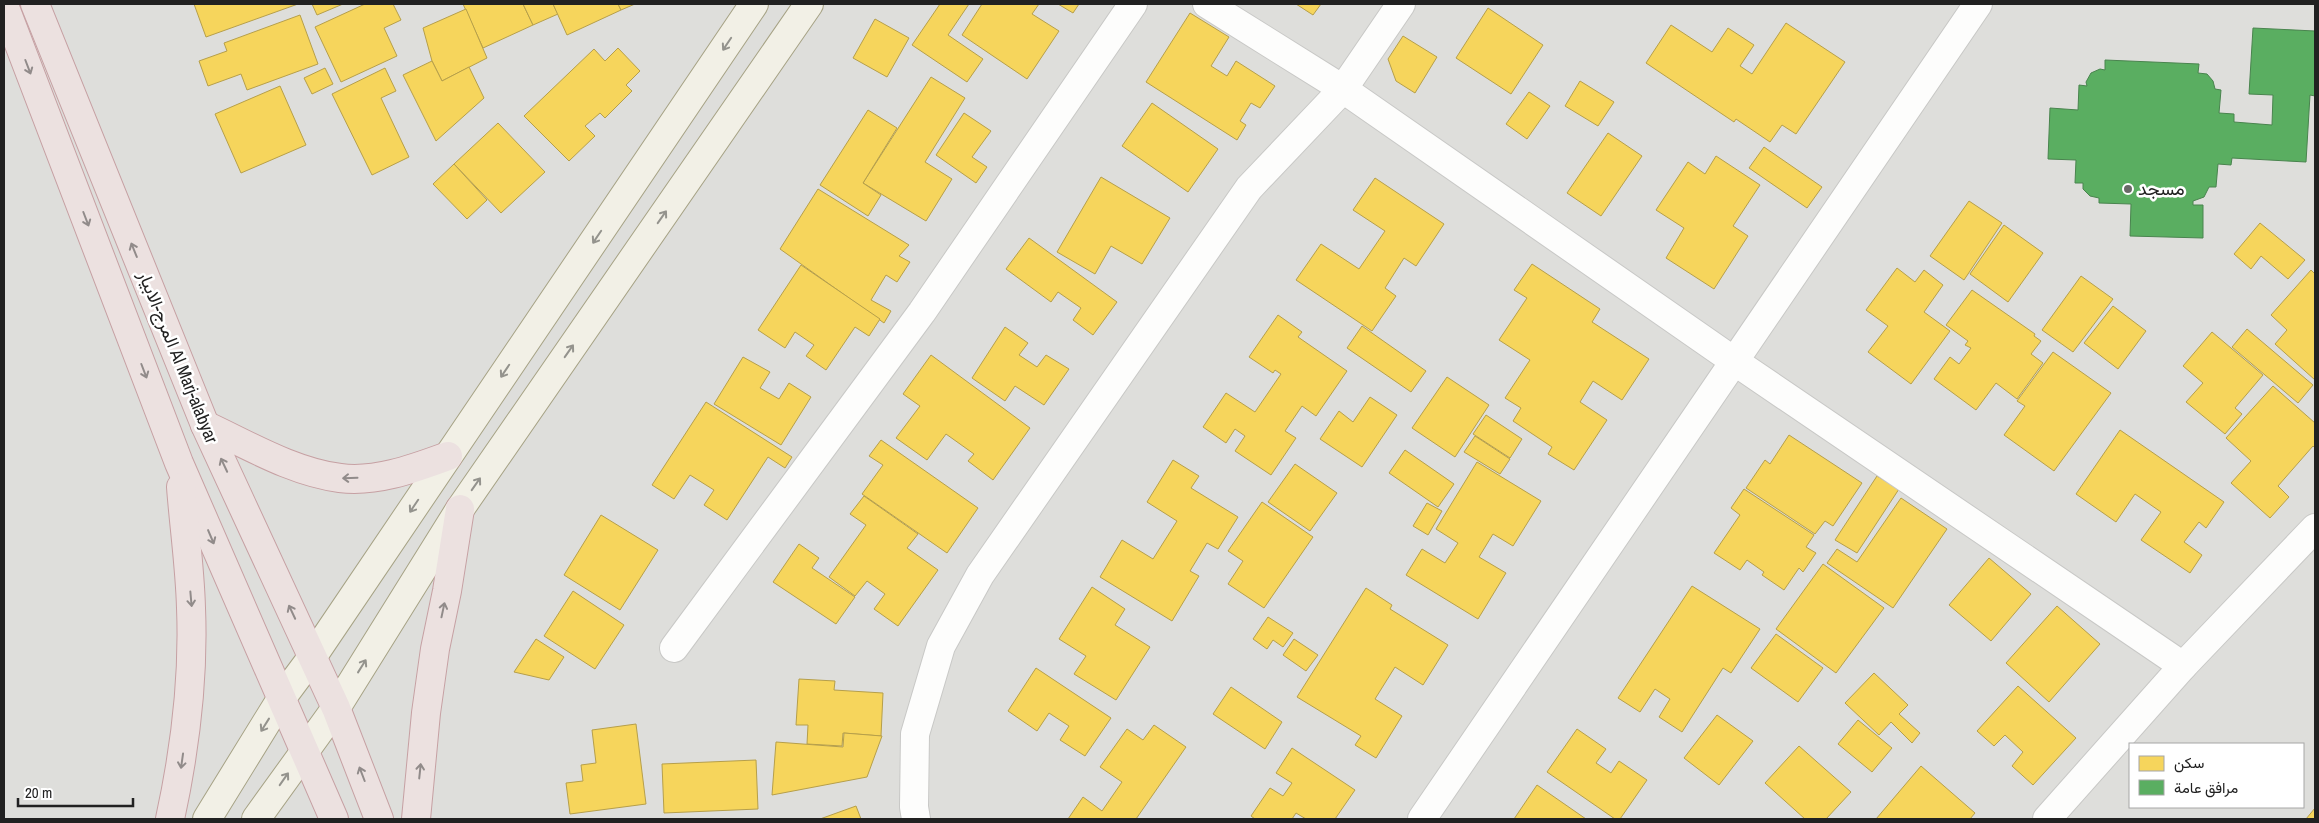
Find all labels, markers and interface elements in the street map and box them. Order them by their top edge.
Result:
one-way arrow [722,37,732,51]
one-way arrow [24,59,33,74]
place label: مسجد [2138,176,2185,201]
marker: مسجد [2122,183,2134,195]
one-way arrow [657,210,667,224]
one-way arrow [82,211,91,226]
one-way arrow [591,229,601,243]
one-way arrow [129,243,139,258]
street label: المرج-الابيار Al Marj-alabyar [132,266,225,447]
one-way arrow [564,344,574,358]
one-way arrow [140,363,149,378]
one-way arrow [500,364,511,378]
one-way arrow [218,458,228,473]
one-way arrow [342,473,358,483]
one-way arrow [471,477,481,491]
one-way arrow [409,499,419,513]
one-way arrow [207,529,217,544]
one-way arrow [186,591,195,607]
one-way arrow [439,602,448,618]
one-way arrow [287,605,297,620]
one-way arrow [357,660,367,674]
one-way arrow [260,718,270,732]
legend [2129,743,2304,808]
text: سكن [2174,752,2204,773]
one-way arrow [177,753,187,769]
one-way arrow [415,763,425,779]
one-way arrow [357,767,366,782]
one-way arrow [279,773,289,787]
scale bar [18,776,132,808]
text: مرافق عامة [2174,777,2238,798]
text: 20 m [25,782,52,803]

